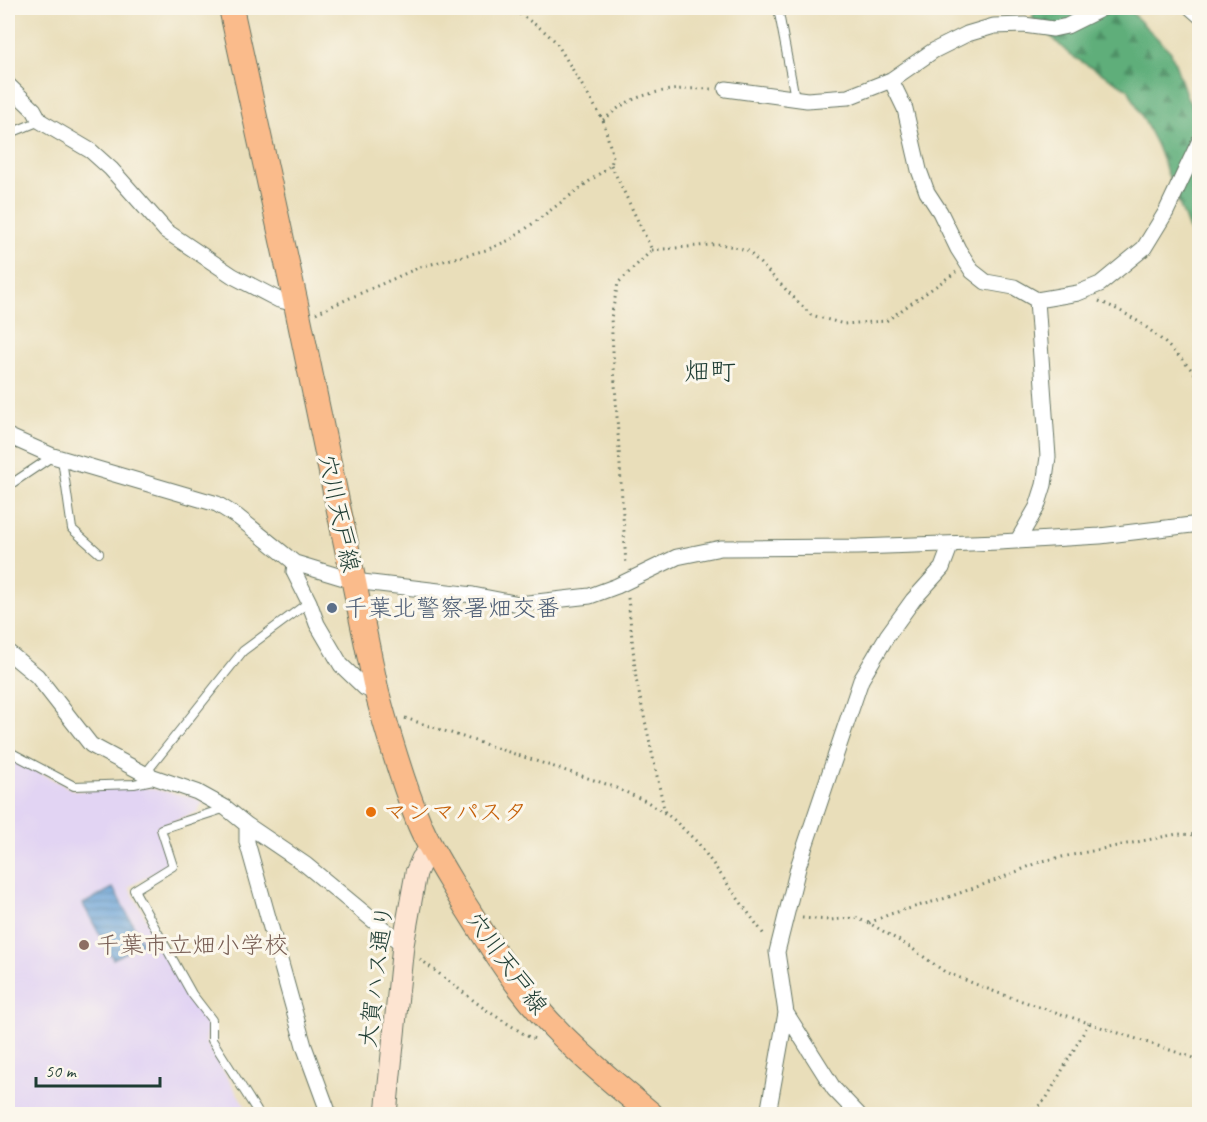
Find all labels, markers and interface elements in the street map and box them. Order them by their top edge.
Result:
district label: 畑町 [684,355,736,388]
street label: 穴川天戸線 [312,451,366,575]
place label: 千葉北警察署畑交番 [344,593,560,623]
marker: 千葉北警察署畑交番 [325,601,339,615]
place label: マンマパスタ [383,797,527,827]
marker: マンマパスタ [364,805,378,819]
street label: 大賀ハス通り [352,903,400,1049]
street label: 穴川天戸線 [460,906,554,1020]
place label: 千葉市立畑小学校 [96,930,288,960]
marker: 千葉市立畑小学校 [77,938,91,952]
scale bar [36,1050,160,1088]
text: 50 m [45,1060,78,1082]

